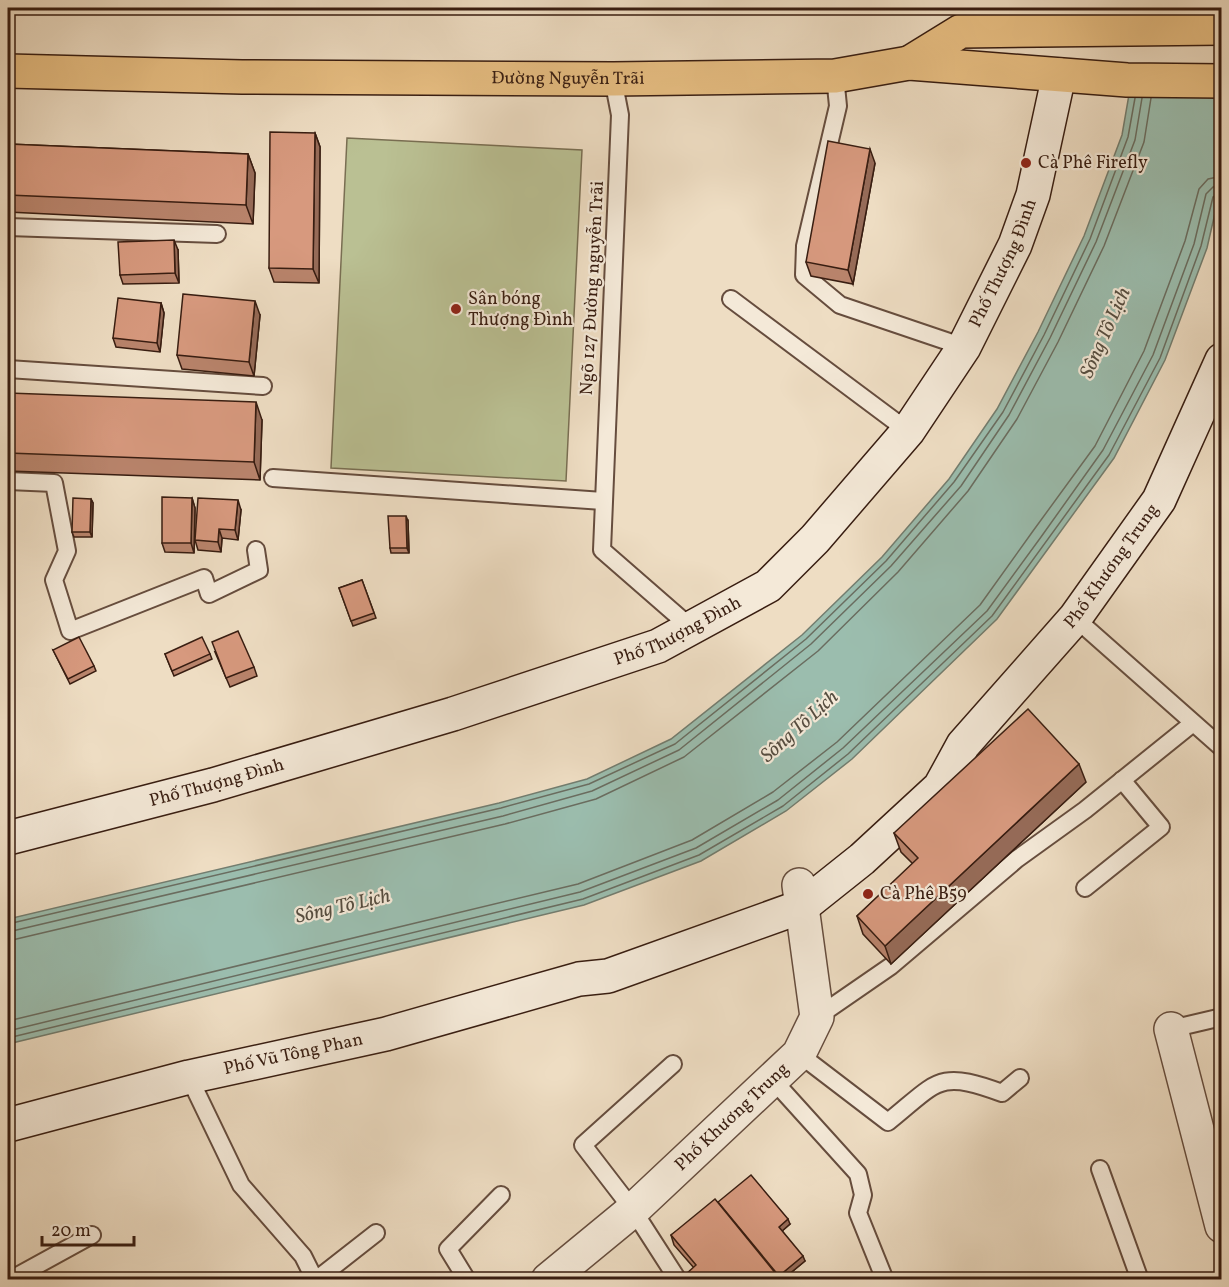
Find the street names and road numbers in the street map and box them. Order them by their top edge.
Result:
street label: Đường Nguyễn Trãi [491,66,645,92]
street label: Ngõ 127 Đường nguyễn Trãi [575,180,611,396]
street label: Phố Thượng Đình [963,195,1043,332]
street label: Phố Khương Trung [1058,499,1165,634]
street label: Phố Thượng Đình [611,590,746,672]
street label: Phố Thượng Đình [147,752,288,813]
street label: Phố Vũ Tông Phan [221,1027,365,1082]
street label: Phố Khương Trung [669,1057,795,1177]

